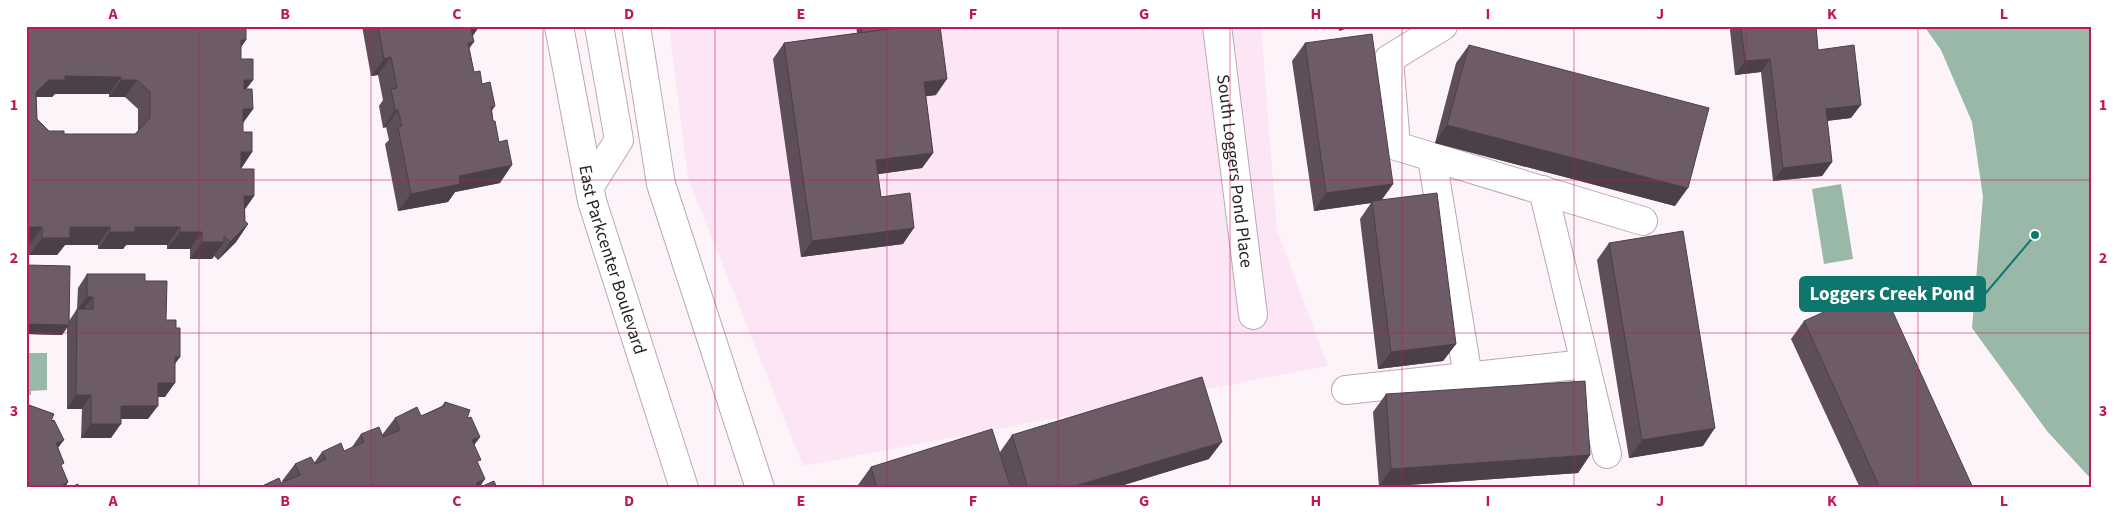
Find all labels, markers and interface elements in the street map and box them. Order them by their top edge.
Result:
text: A [107,3,118,25]
text: B [280,3,290,25]
text: C [452,3,462,25]
text: D [624,3,634,25]
text: E [797,3,805,25]
text: F [969,3,977,25]
text: G [1139,3,1149,25]
text: H [1311,3,1321,25]
text: I [1486,3,1490,25]
text: J [1656,3,1664,25]
text: K [1827,3,1837,25]
text: L [2000,3,2008,25]
street label: South Loggers Pond Place [1211,73,1260,269]
text: 1 [10,94,18,116]
text: 1 [2099,94,2107,116]
street label: East Parkcenter Boulevard [573,163,653,358]
text: 2 [10,247,18,269]
text: 2 [2099,247,2107,269]
callout: Loggers Creek Pond [1800,277,1985,311]
text: Loggers Creek Pond [1809,281,1975,308]
text: 3 [10,400,18,422]
text: 3 [2099,400,2107,422]
text: A [107,490,118,512]
text: B [280,490,290,512]
text: C [452,490,462,512]
text: D [624,490,634,512]
text: E [797,490,805,512]
text: F [969,490,977,512]
text: G [1139,490,1149,512]
text: H [1311,490,1321,512]
text: I [1486,490,1490,512]
text: J [1656,490,1664,512]
text: K [1827,490,1837,512]
text: L [2000,490,2008,512]

